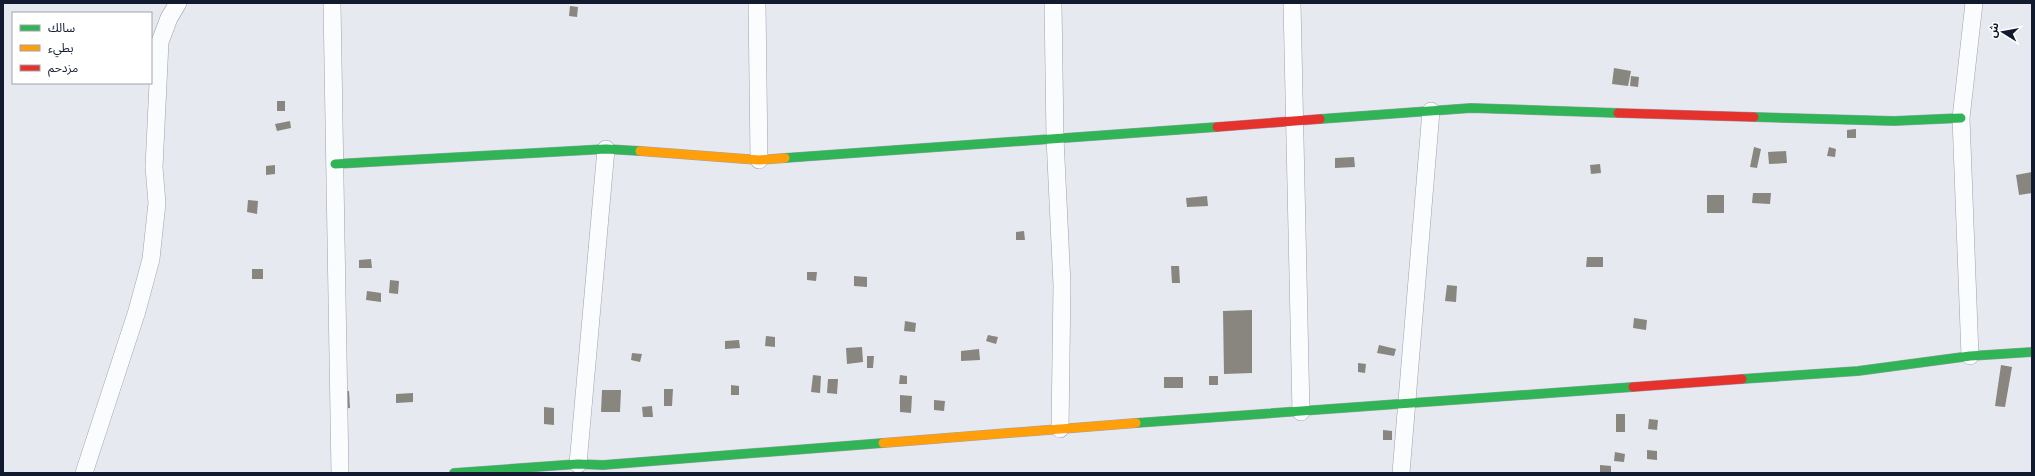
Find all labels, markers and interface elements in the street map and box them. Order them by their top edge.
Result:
legend [12,12,152,84]
north arrow [1983,12,2023,52]
text: سالك [48,20,75,36]
text: ش [1985,21,2001,39]
text: بطيء [48,40,74,58]
text: مزدحم [48,60,78,77]

